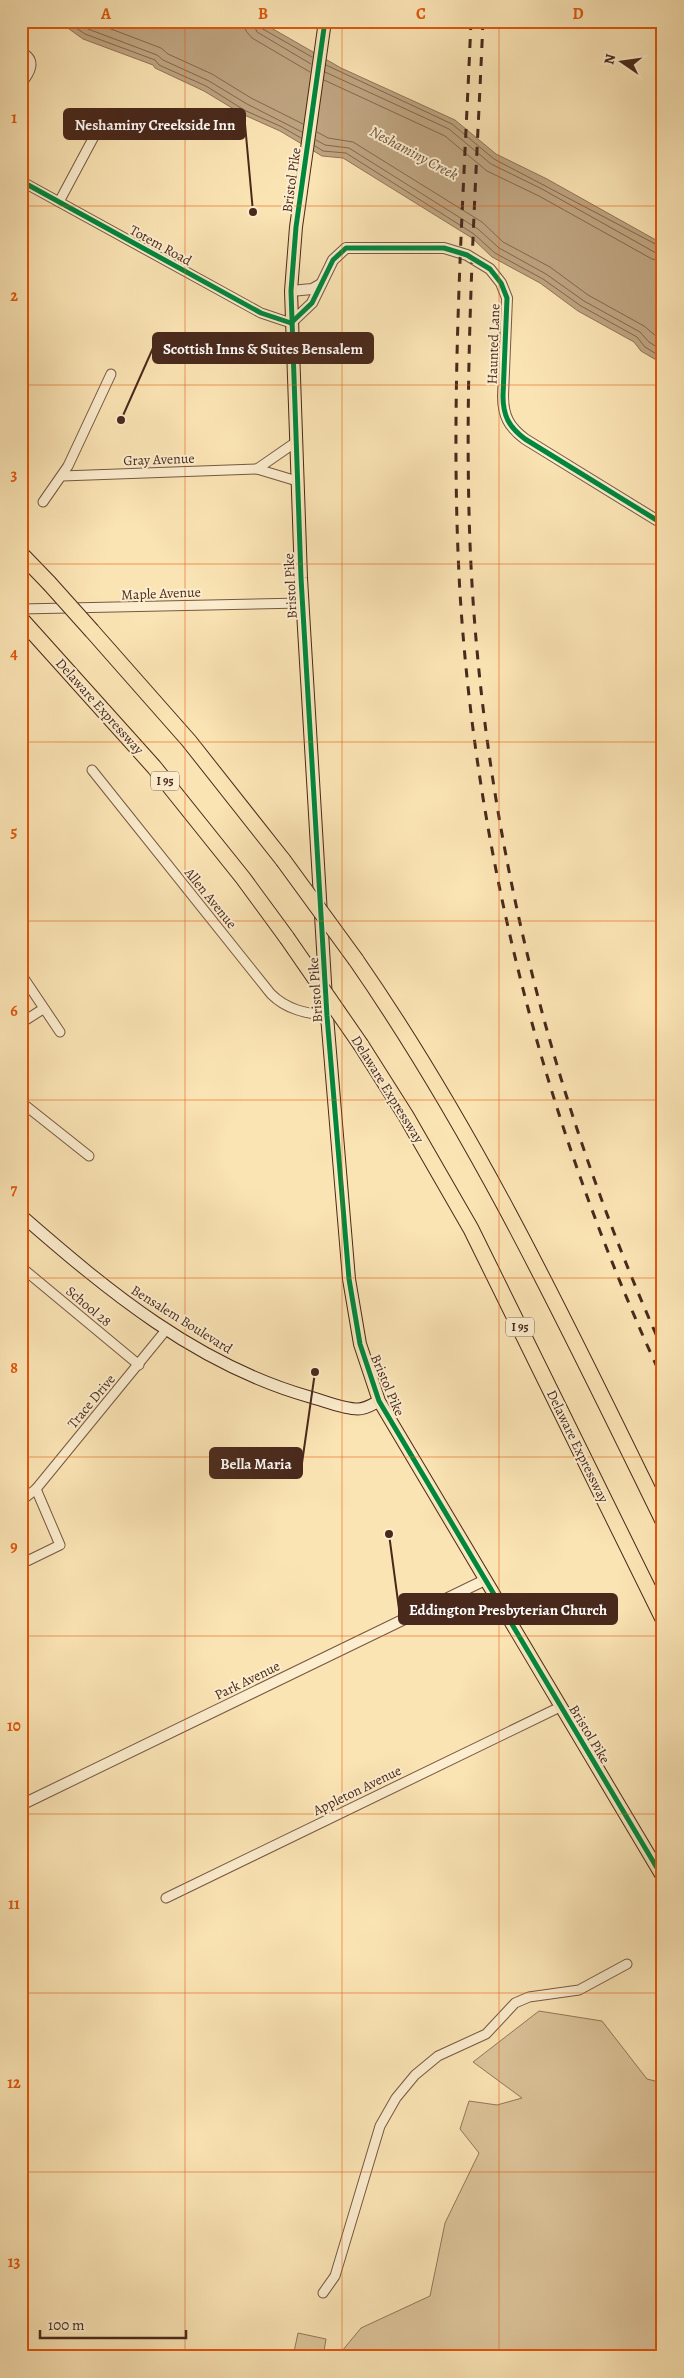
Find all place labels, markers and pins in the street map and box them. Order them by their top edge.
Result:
callout: Neshaminy Creekside Inn [64,109,245,139]
callout: Scottish Inns & Suites Bensalem [153,333,373,363]
callout: Bella Maria [210,1448,302,1478]
callout: Eddington Presbyterian Church [399,1594,617,1624]

